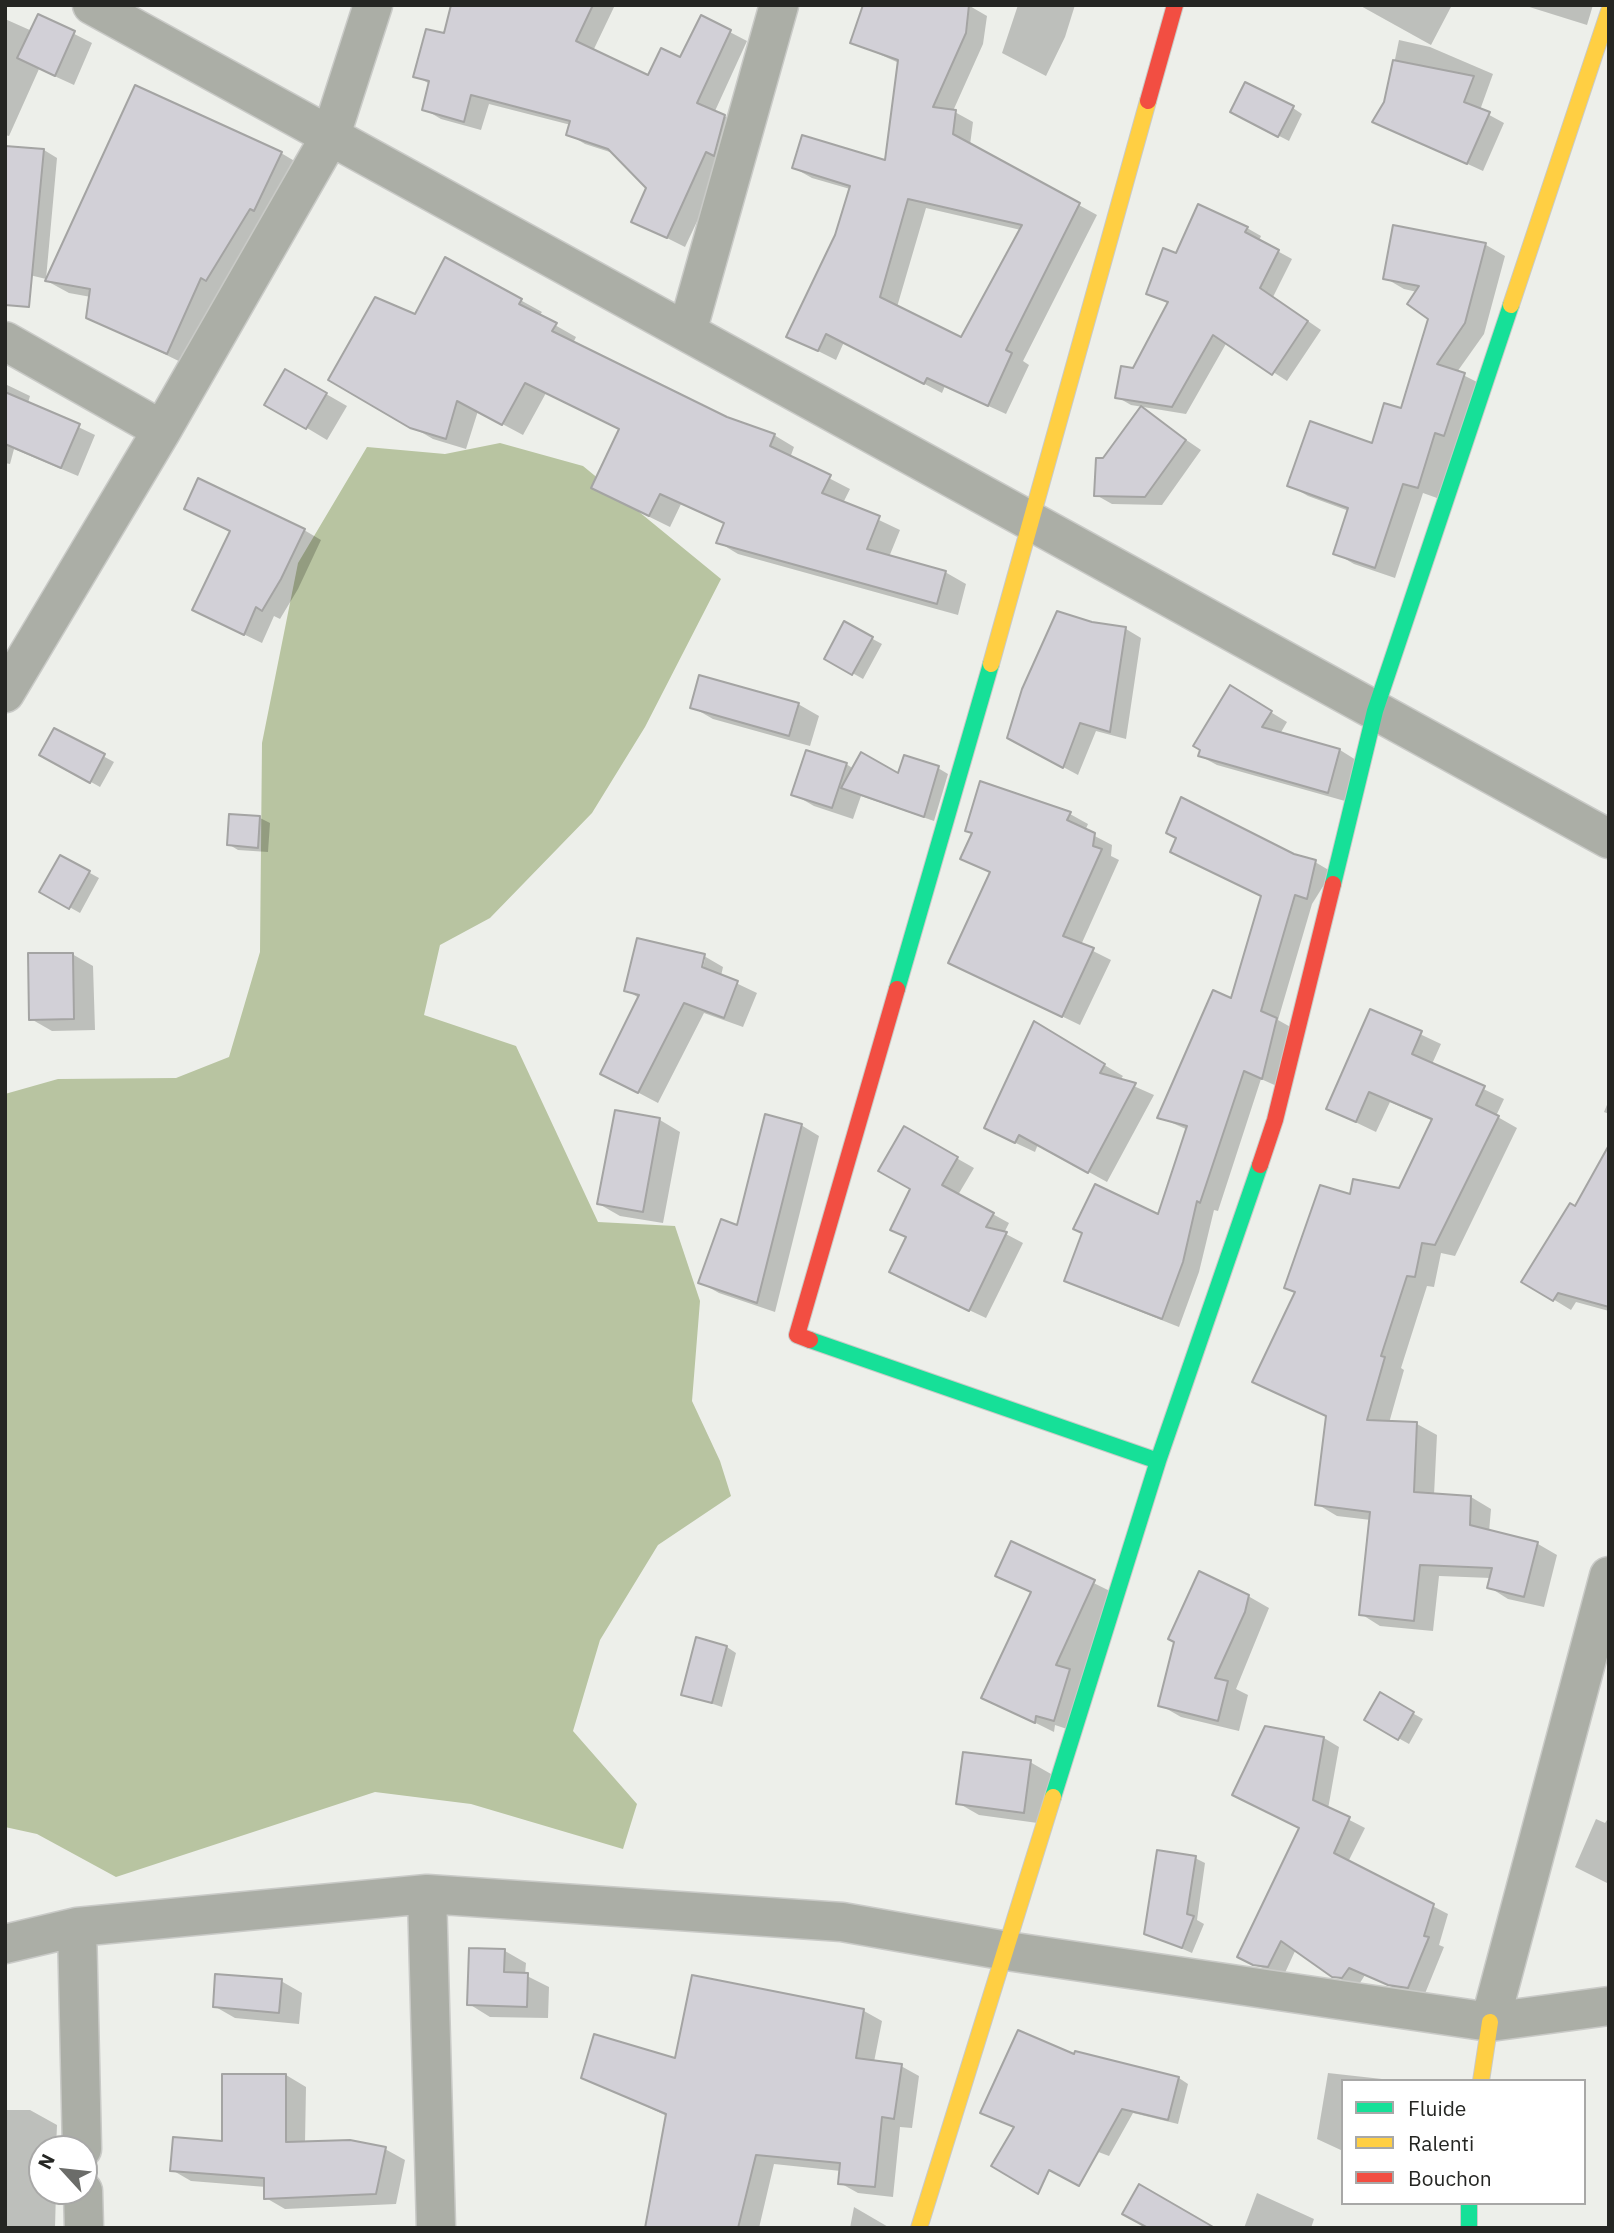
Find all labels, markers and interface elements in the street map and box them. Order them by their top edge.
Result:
legend [1341,2079,1586,2205]
text: Fluide [1408,2094,1466,2122]
text: Ralenti [1408,2129,1474,2157]
north arrow [28,2135,98,2205]
text: N [32,2150,60,2173]
text: Bouchon [1408,2164,1492,2192]

